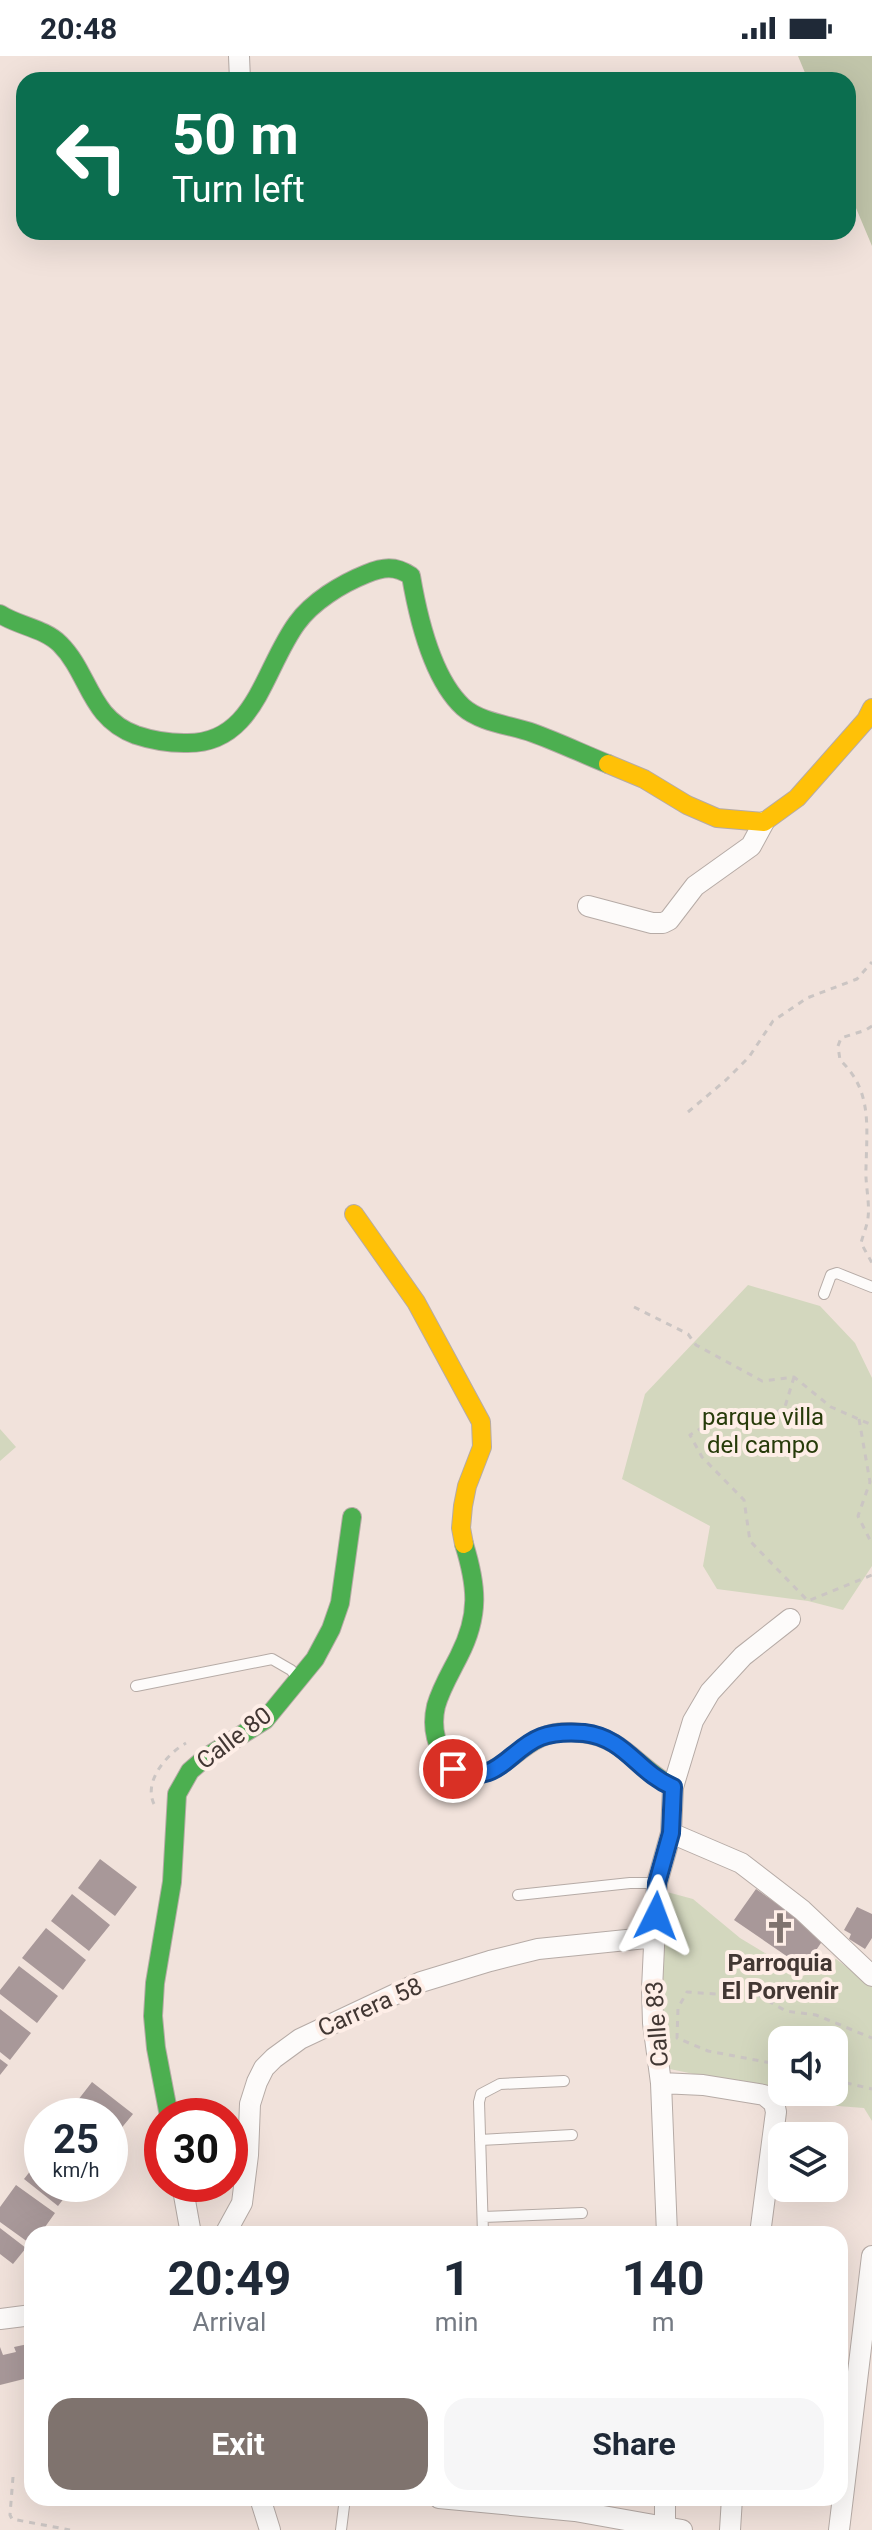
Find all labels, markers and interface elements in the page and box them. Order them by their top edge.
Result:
text: 20:48 [40,11,117,46]
text: 50 m [172,102,299,168]
icon: left [40,104,144,208]
text: Turn left [172,169,305,211]
park label: parque villa del campo [702,1403,824,1459]
street label: Calle 80 [191,1701,277,1775]
pin [419,1735,487,1803]
icon: arrive [431,1747,475,1791]
position arrow [614,1874,698,1958]
church icon: Parroquia El Porvenir [763,1911,797,1945]
place label: Parroquia El Porvenir [721,1949,839,2005]
street label: Carrera 58 [314,1972,426,2042]
street label: Calle 83 [640,1980,674,2068]
map controls [768,2026,848,2202]
button: sound [768,2026,848,2106]
speed limit sign: 30 [144,2098,248,2202]
text: 25 [53,2116,99,2163]
button: layers [768,2122,848,2202]
text: km/h [53,2158,99,2182]
text: 20:49 [168,2250,291,2307]
text: 1 [443,2250,470,2307]
text: 140 [622,2250,704,2307]
text: Arrival [193,2307,266,2337]
text: min [435,2307,478,2337]
text: m [652,2307,675,2337]
button: Exit [48,2398,428,2490]
button: Share [444,2398,824,2490]

